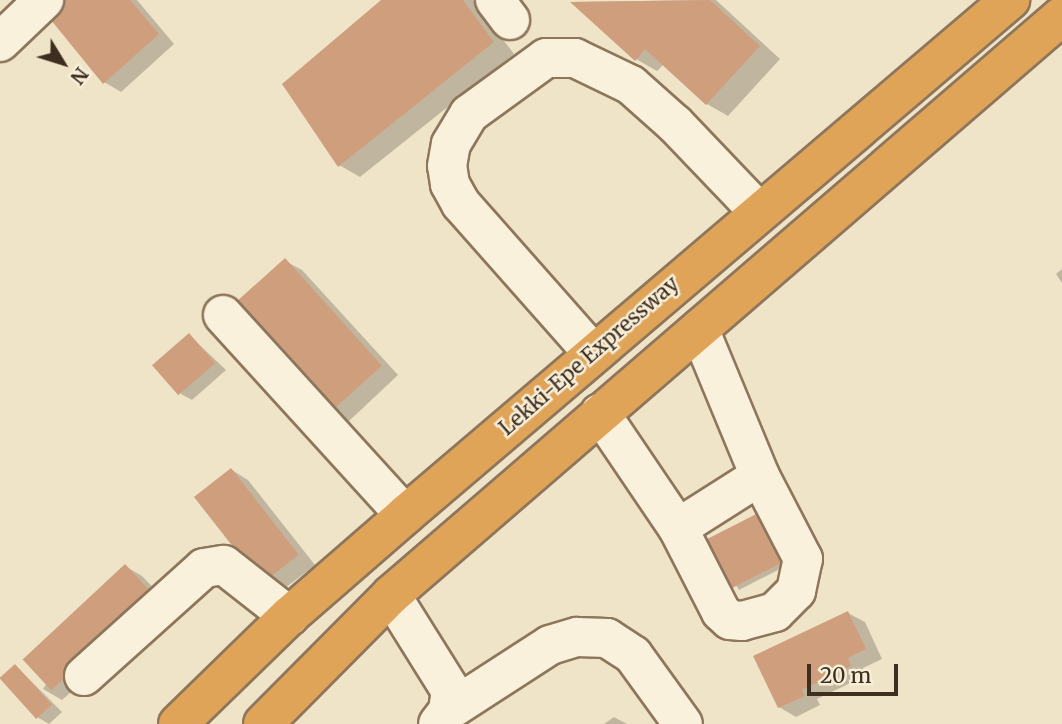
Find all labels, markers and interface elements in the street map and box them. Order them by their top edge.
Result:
north arrow [28,28,98,98]
text: N [65,63,94,89]
street label: Lekki-Epe Expressway [494,271,684,441]
scale bar [810,650,901,694]
text: 20 m [820,662,871,689]

